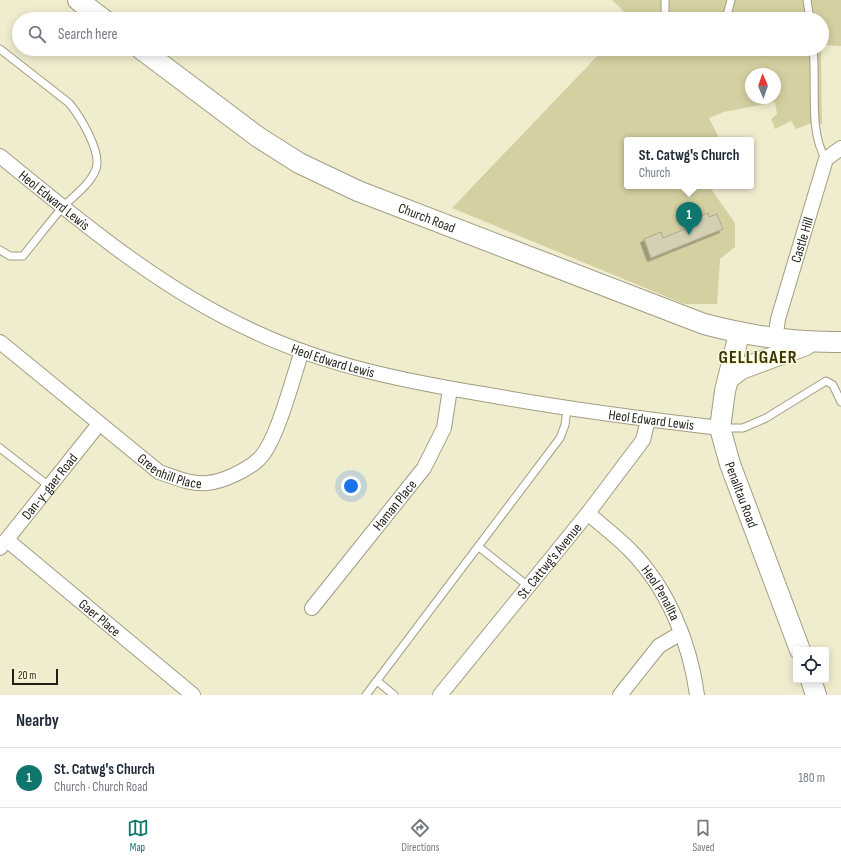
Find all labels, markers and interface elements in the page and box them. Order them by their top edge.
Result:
search box [12,12,829,56]
icon: search [26,23,48,45]
text: Search here [58,25,118,44]
north arrow [745,68,781,104]
popup [624,137,754,189]
text: St. Catwg's Church [639,146,739,165]
text: Church [639,165,670,181]
street label: Heol Edward Lewis [15,167,93,234]
street label: Church Road [396,199,458,237]
pin: 1 [676,202,702,235]
street label: Castle Hill [787,215,817,265]
street label: Heol Edward Lewis [289,340,376,381]
district label: GELLIGAER [718,347,798,368]
street label: Heol Edward Lewis [607,406,695,434]
street label: Dan-y-gaer Road [18,450,81,523]
street label: Greenhill Place [134,450,202,492]
street label: Penalltau Road [721,459,761,530]
your location [341,476,361,496]
street label: Haman Place [369,476,420,534]
street label: St. Cattwg's Avenue [514,520,585,602]
street label: Heol Penallta [638,562,683,623]
street label: Gaer Place [75,596,124,640]
map controls [793,647,829,683]
button: locate [793,647,829,683]
scale bar [12,667,58,686]
text: 20 m [18,669,36,682]
text: Nearby [16,711,59,731]
text: St. Catwg's Church [54,760,155,779]
text: 1 [26,770,32,786]
text: 180 m [799,770,825,786]
text: Church · Church Road [54,779,148,795]
tab: Map [127,817,149,854]
tab: Directions [402,817,439,854]
tab: Saved [692,817,714,854]

